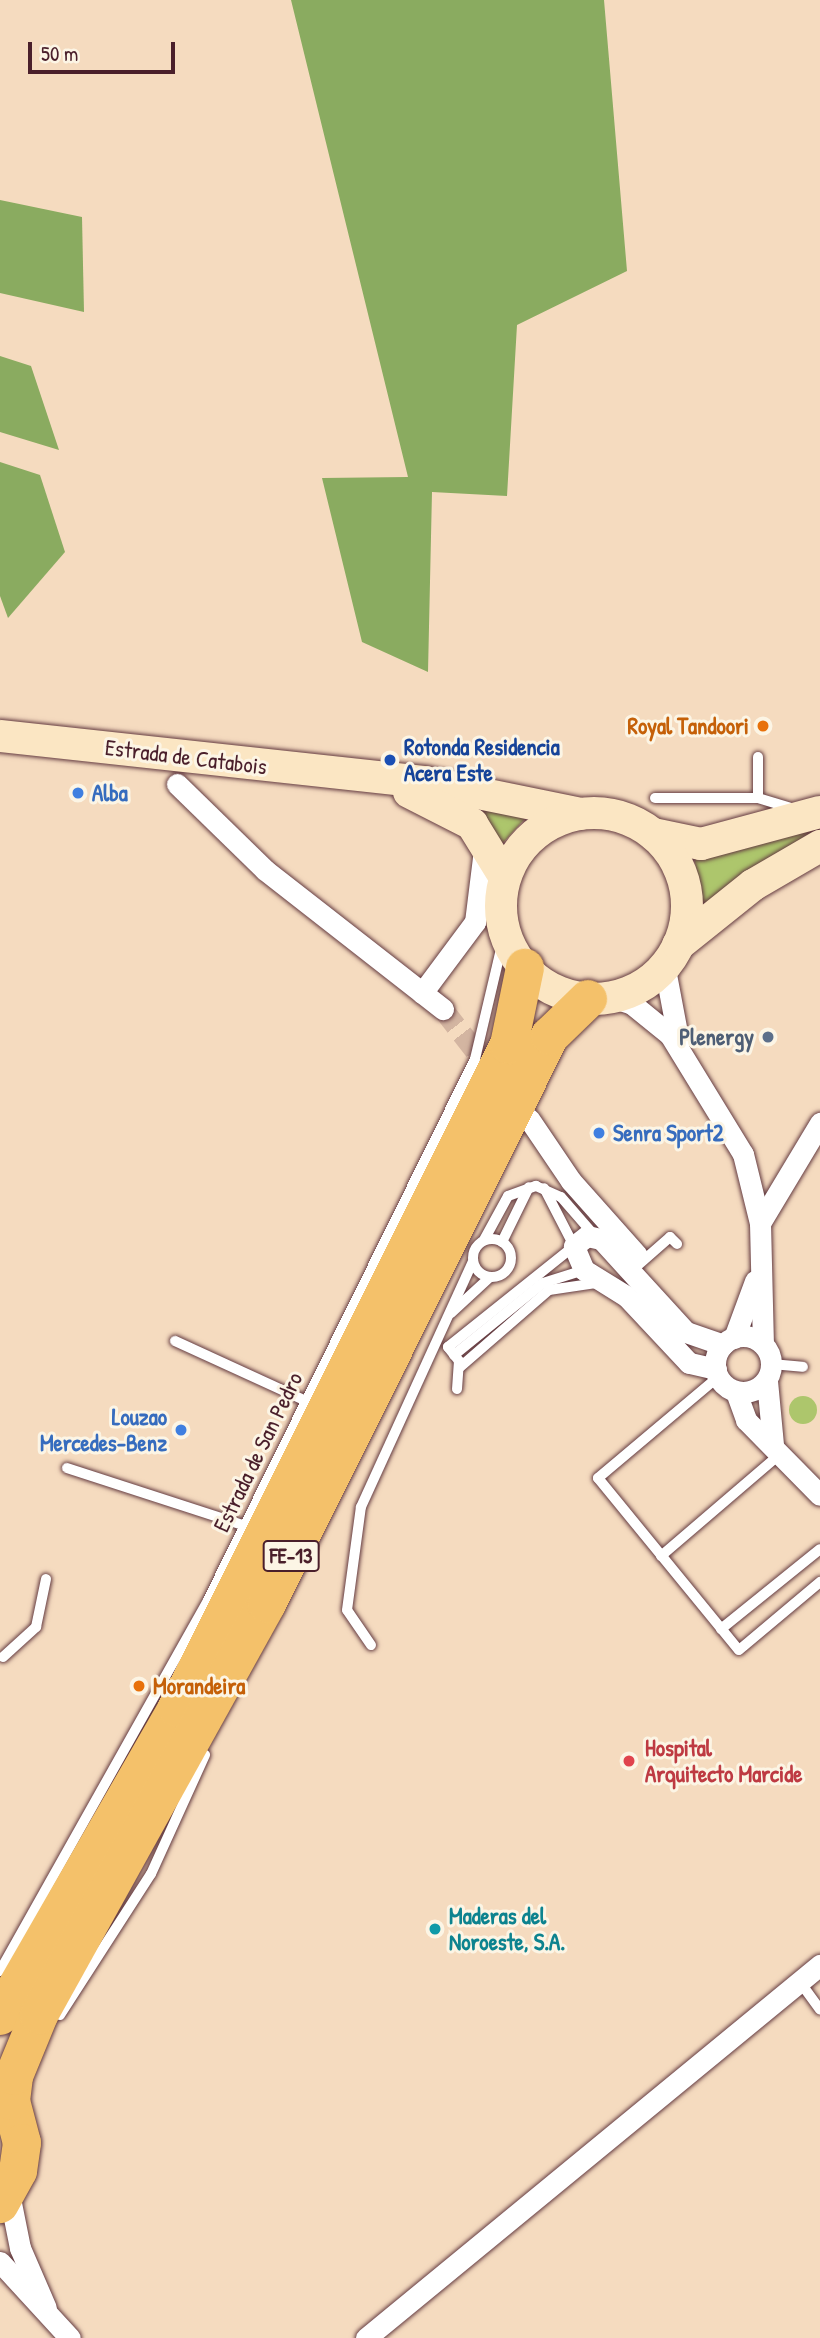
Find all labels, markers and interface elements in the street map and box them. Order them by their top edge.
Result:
scale bar [32,28,178,72]
text: 50 m [41,39,78,68]
place label: Royal Tandoori [627,712,749,740]
marker: Royal Tandoori [755,718,771,734]
street label: Estrada de Catabois [104,733,268,781]
place label: Rotonda Residencia Acera Este [404,733,560,787]
marker: Rotonda Residencia Acera Este [382,752,398,768]
place label: Alba [92,779,128,807]
marker: Alba [70,785,86,801]
place label: Plenergy [679,1023,754,1051]
marker: Plenergy [760,1029,776,1045]
place label: Senra Sport2 [613,1119,723,1147]
marker: Senra Sport2 [591,1125,607,1141]
street label: Estrada de San Pedro [207,1368,309,1536]
place label: Louzao Mercedes-Benz [40,1403,167,1457]
marker: Louzao Mercedes-Benz [173,1422,189,1438]
road number: FE-13 [261,1538,321,1574]
place label: Morandeira [153,1672,245,1700]
marker: Morandeira [131,1678,147,1694]
place label: Hospital Arquitecto Marcide [645,1734,802,1788]
marker: Hospital Arquitecto Marcide [619,1751,639,1771]
place label: Maderas del Noroeste, S.A. [449,1902,565,1956]
marker: Maderas del Noroeste, S.A. [427,1921,443,1937]

